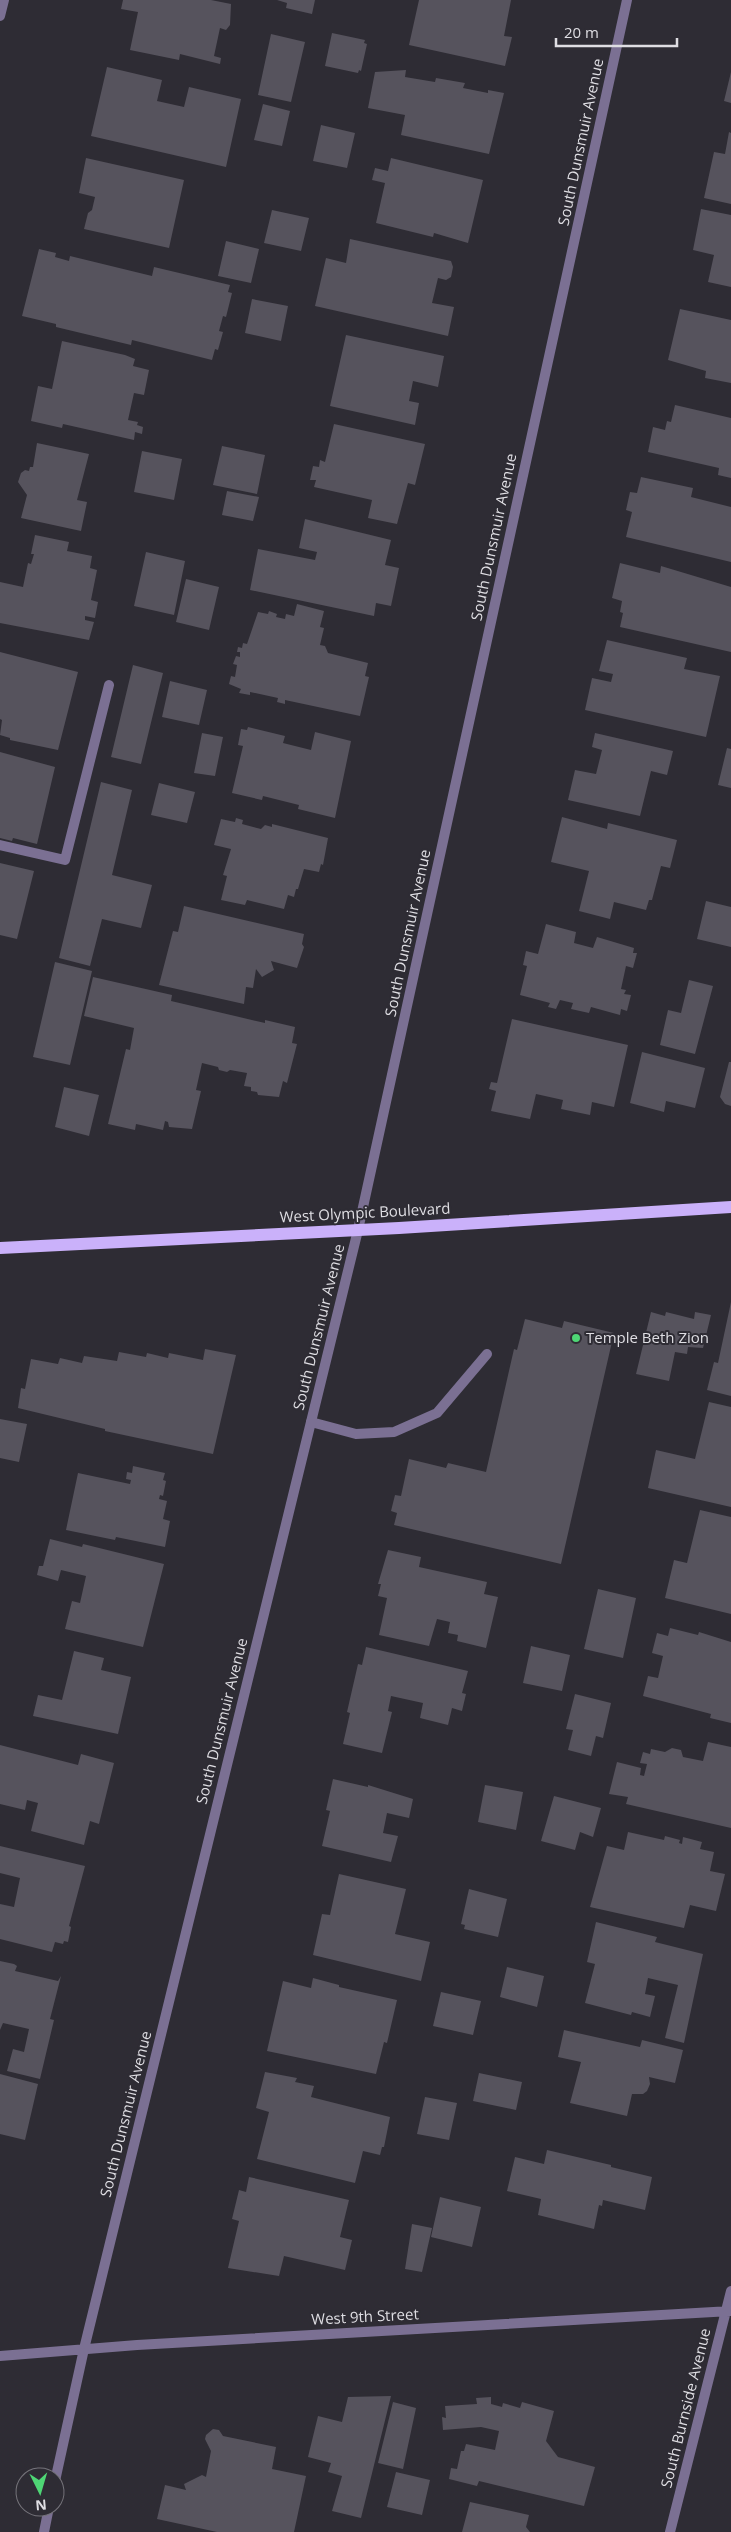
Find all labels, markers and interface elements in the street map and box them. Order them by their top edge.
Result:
scale bar [556,15,677,47]
text: 20 m [564,22,599,42]
street label: South Dunsmuir Avenue [553,56,608,227]
street label: South Dunsmuir Avenue [466,451,521,622]
street label: South Dunsmuir Avenue [380,847,435,1018]
street label: West Olympic Boulevard [279,1198,451,1226]
street label: South Dunsmuir Avenue [288,1242,348,1412]
place label: Temple Beth Zion [586,1327,709,1347]
marker: Temple Beth Zion [570,1332,582,1344]
street label: South Dunsmuir Avenue [191,1636,251,1806]
street label: South Dunsmuir Avenue [95,2029,155,2199]
street label: West 9th Street [311,2303,419,2329]
street label: South Burnside Avenue [656,2326,715,2490]
north arrow [15,2467,65,2517]
text: N [35,2495,48,2515]

